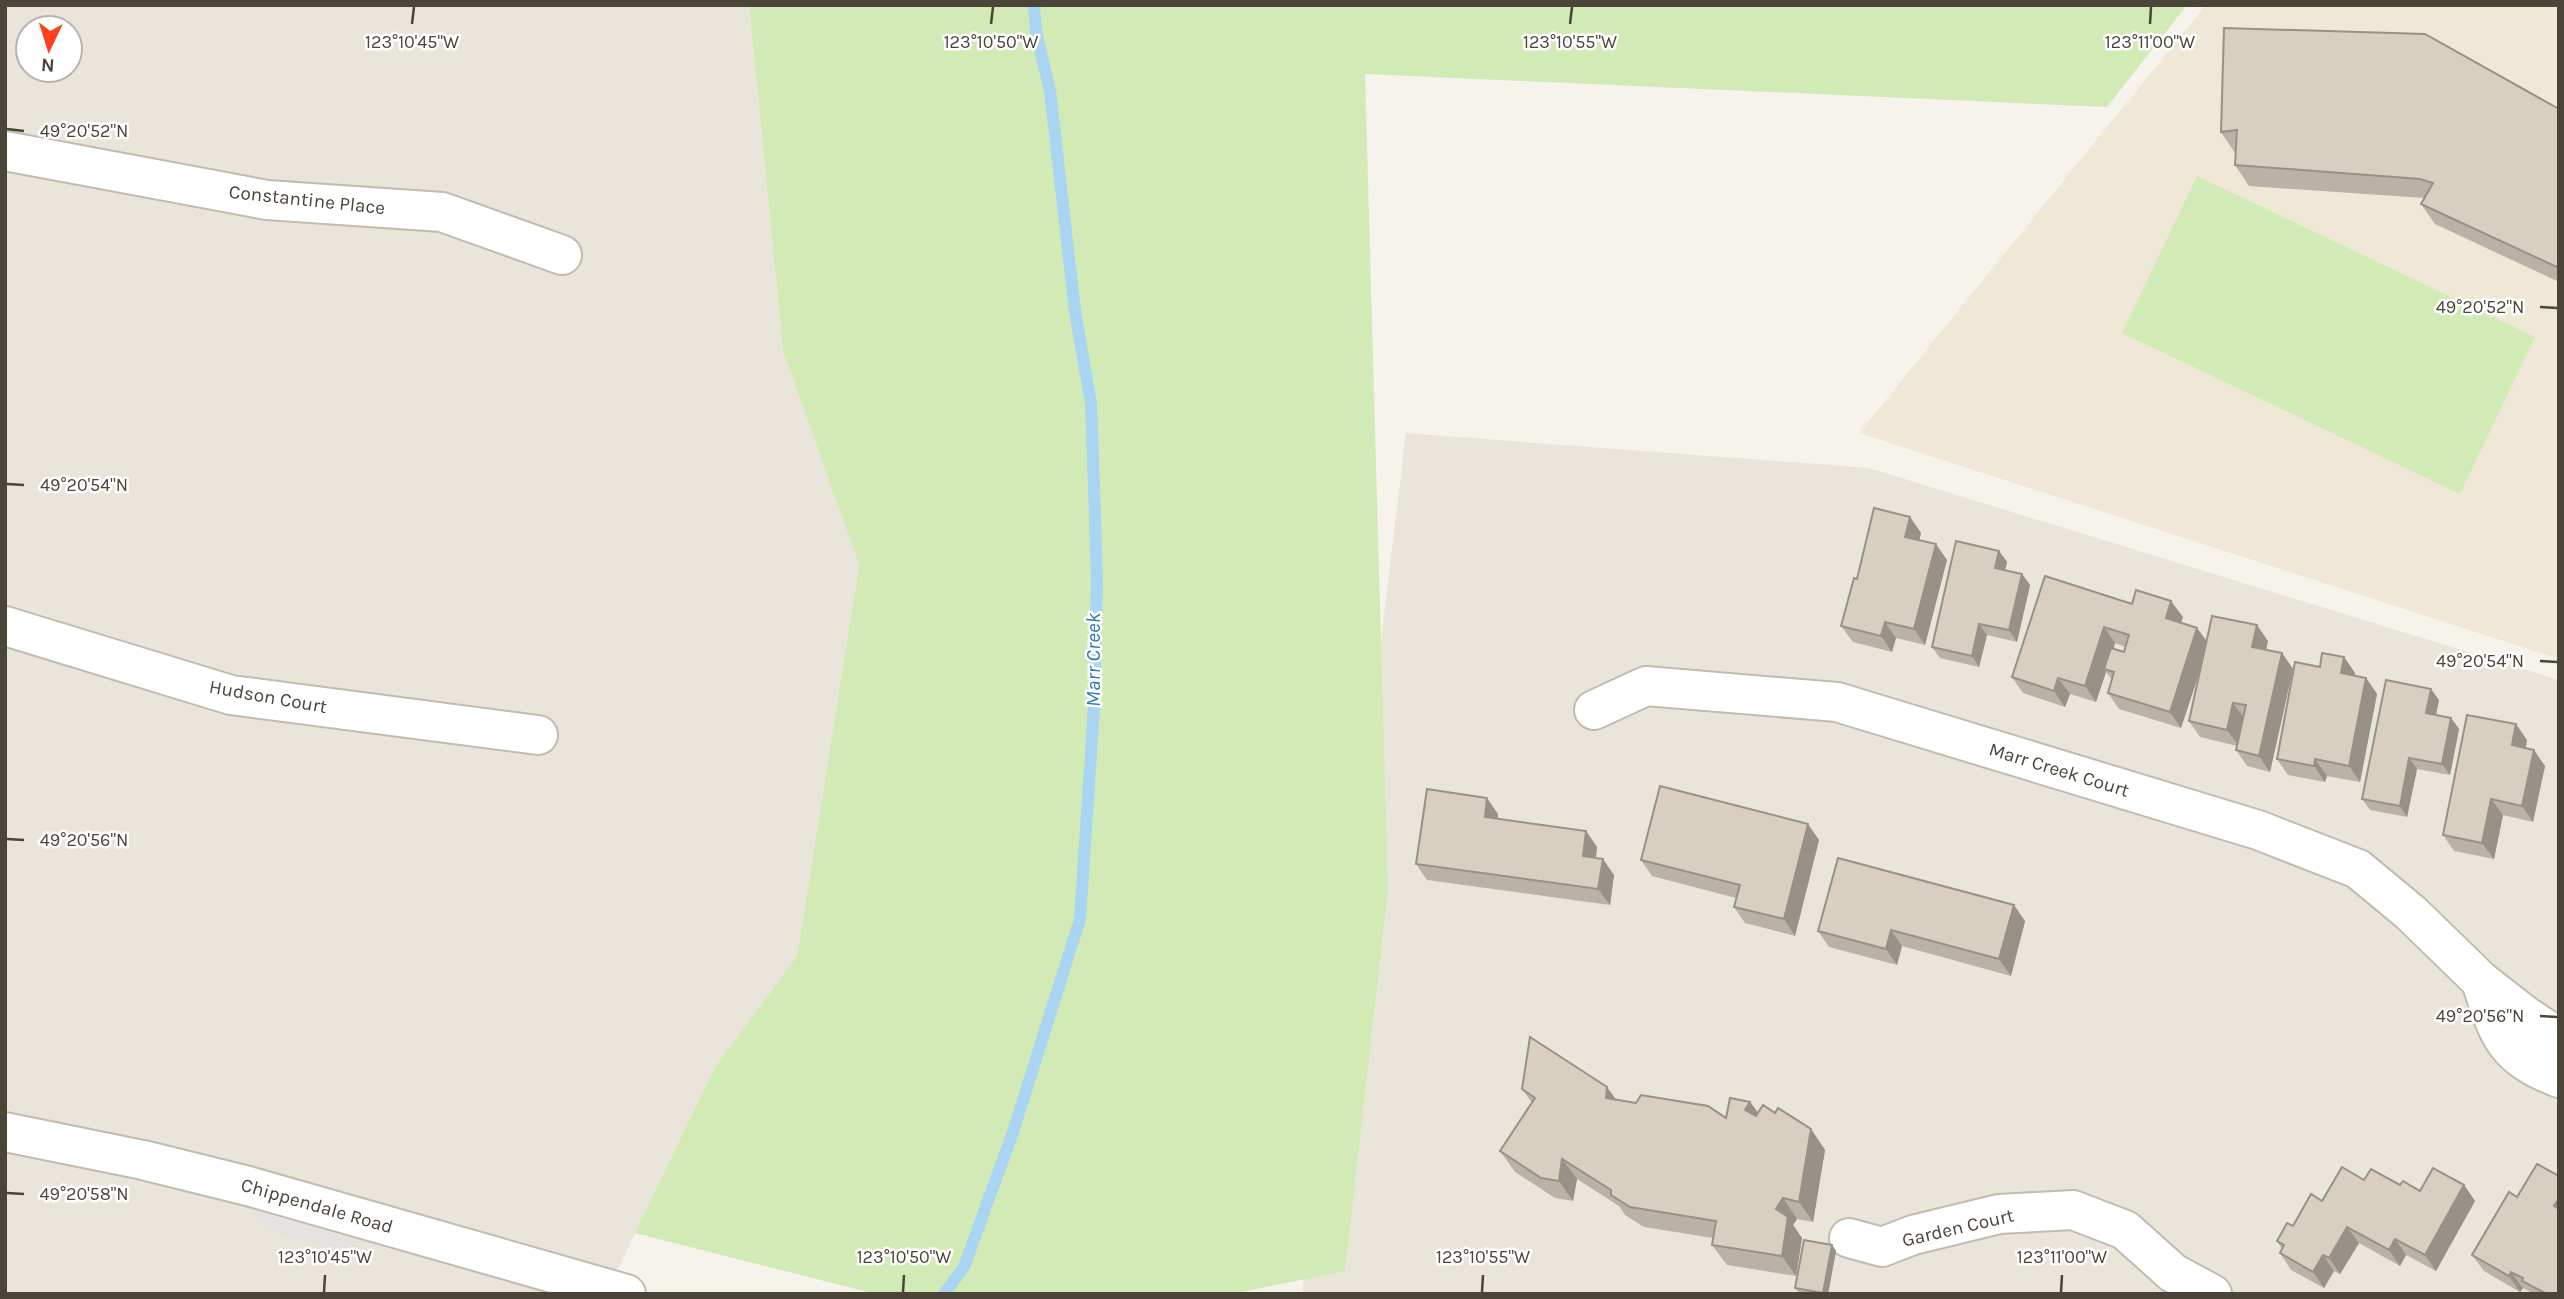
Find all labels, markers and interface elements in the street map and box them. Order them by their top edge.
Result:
north arrow [14,14,84,84]
text: 123°10'45"W [365,31,459,53]
text: 123°10'50"W [944,31,1038,53]
text: 123°10'55"W [1523,31,1617,53]
text: 123°11'00"W [2105,31,2195,53]
text: N [40,54,55,76]
text: 49°20'52"N [40,120,128,142]
street label: Constantine Place [228,181,386,219]
text: 49°20'52"N [2436,296,2524,318]
text: 49°20'54"N [40,474,128,496]
water label: Marr Creek [1081,612,1105,707]
text: 49°20'54"N [2436,650,2524,672]
street label: Hudson Court [207,676,329,718]
street label: Marr Creek Court [1986,738,2132,802]
text: 49°20'56"N [40,829,128,851]
text: 49°20'56"N [2436,1005,2524,1027]
street label: Chippendale Road [238,1174,396,1238]
text: 49°20'58"N [39,1183,129,1205]
street label: Garden Court [1900,1204,2016,1252]
text: 123°10'45"W [278,1246,372,1268]
text: 123°10'50"W [857,1246,951,1268]
text: 123°10'55"W [1436,1246,1530,1268]
text: 123°11'00"W [2017,1246,2107,1268]

